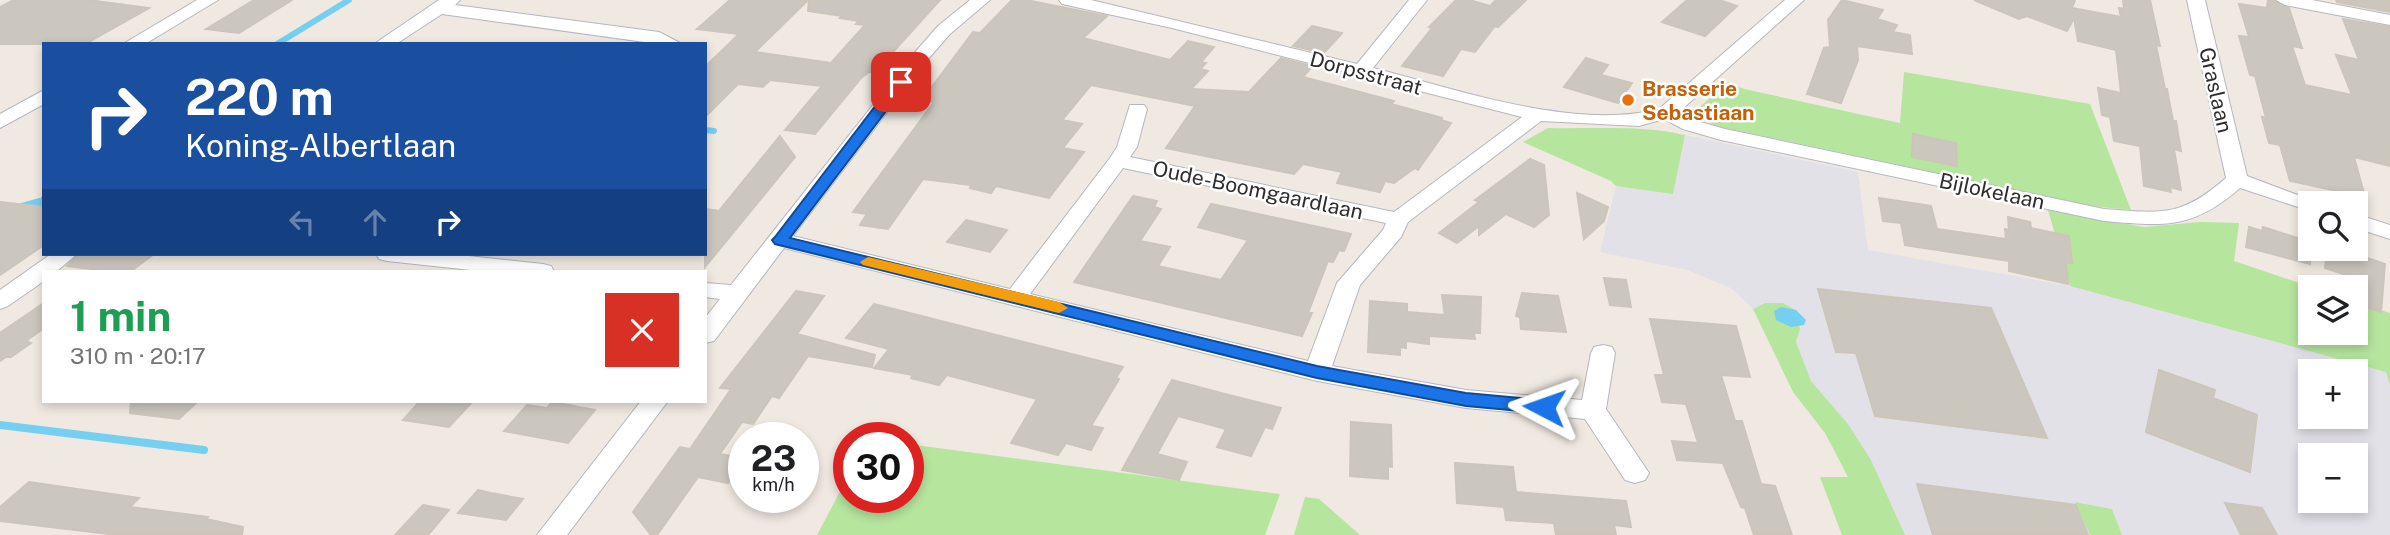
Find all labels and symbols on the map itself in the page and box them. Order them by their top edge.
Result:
street label: Graslaan [2194,45,2238,135]
street label: Dorpsstraat [1307,46,1425,100]
pin [871,52,931,112]
place label: Brasserie Sebastiaan [1642,76,1755,125]
marker: Brasserie Sebastiaan [1620,92,1636,108]
street label: Oude-Boomgaardlaan [1151,155,1365,225]
street label: Bijlokelaan [1937,168,2047,214]
position arrow [1507,370,1581,444]
speed limit sign: 30 [833,422,924,513]

